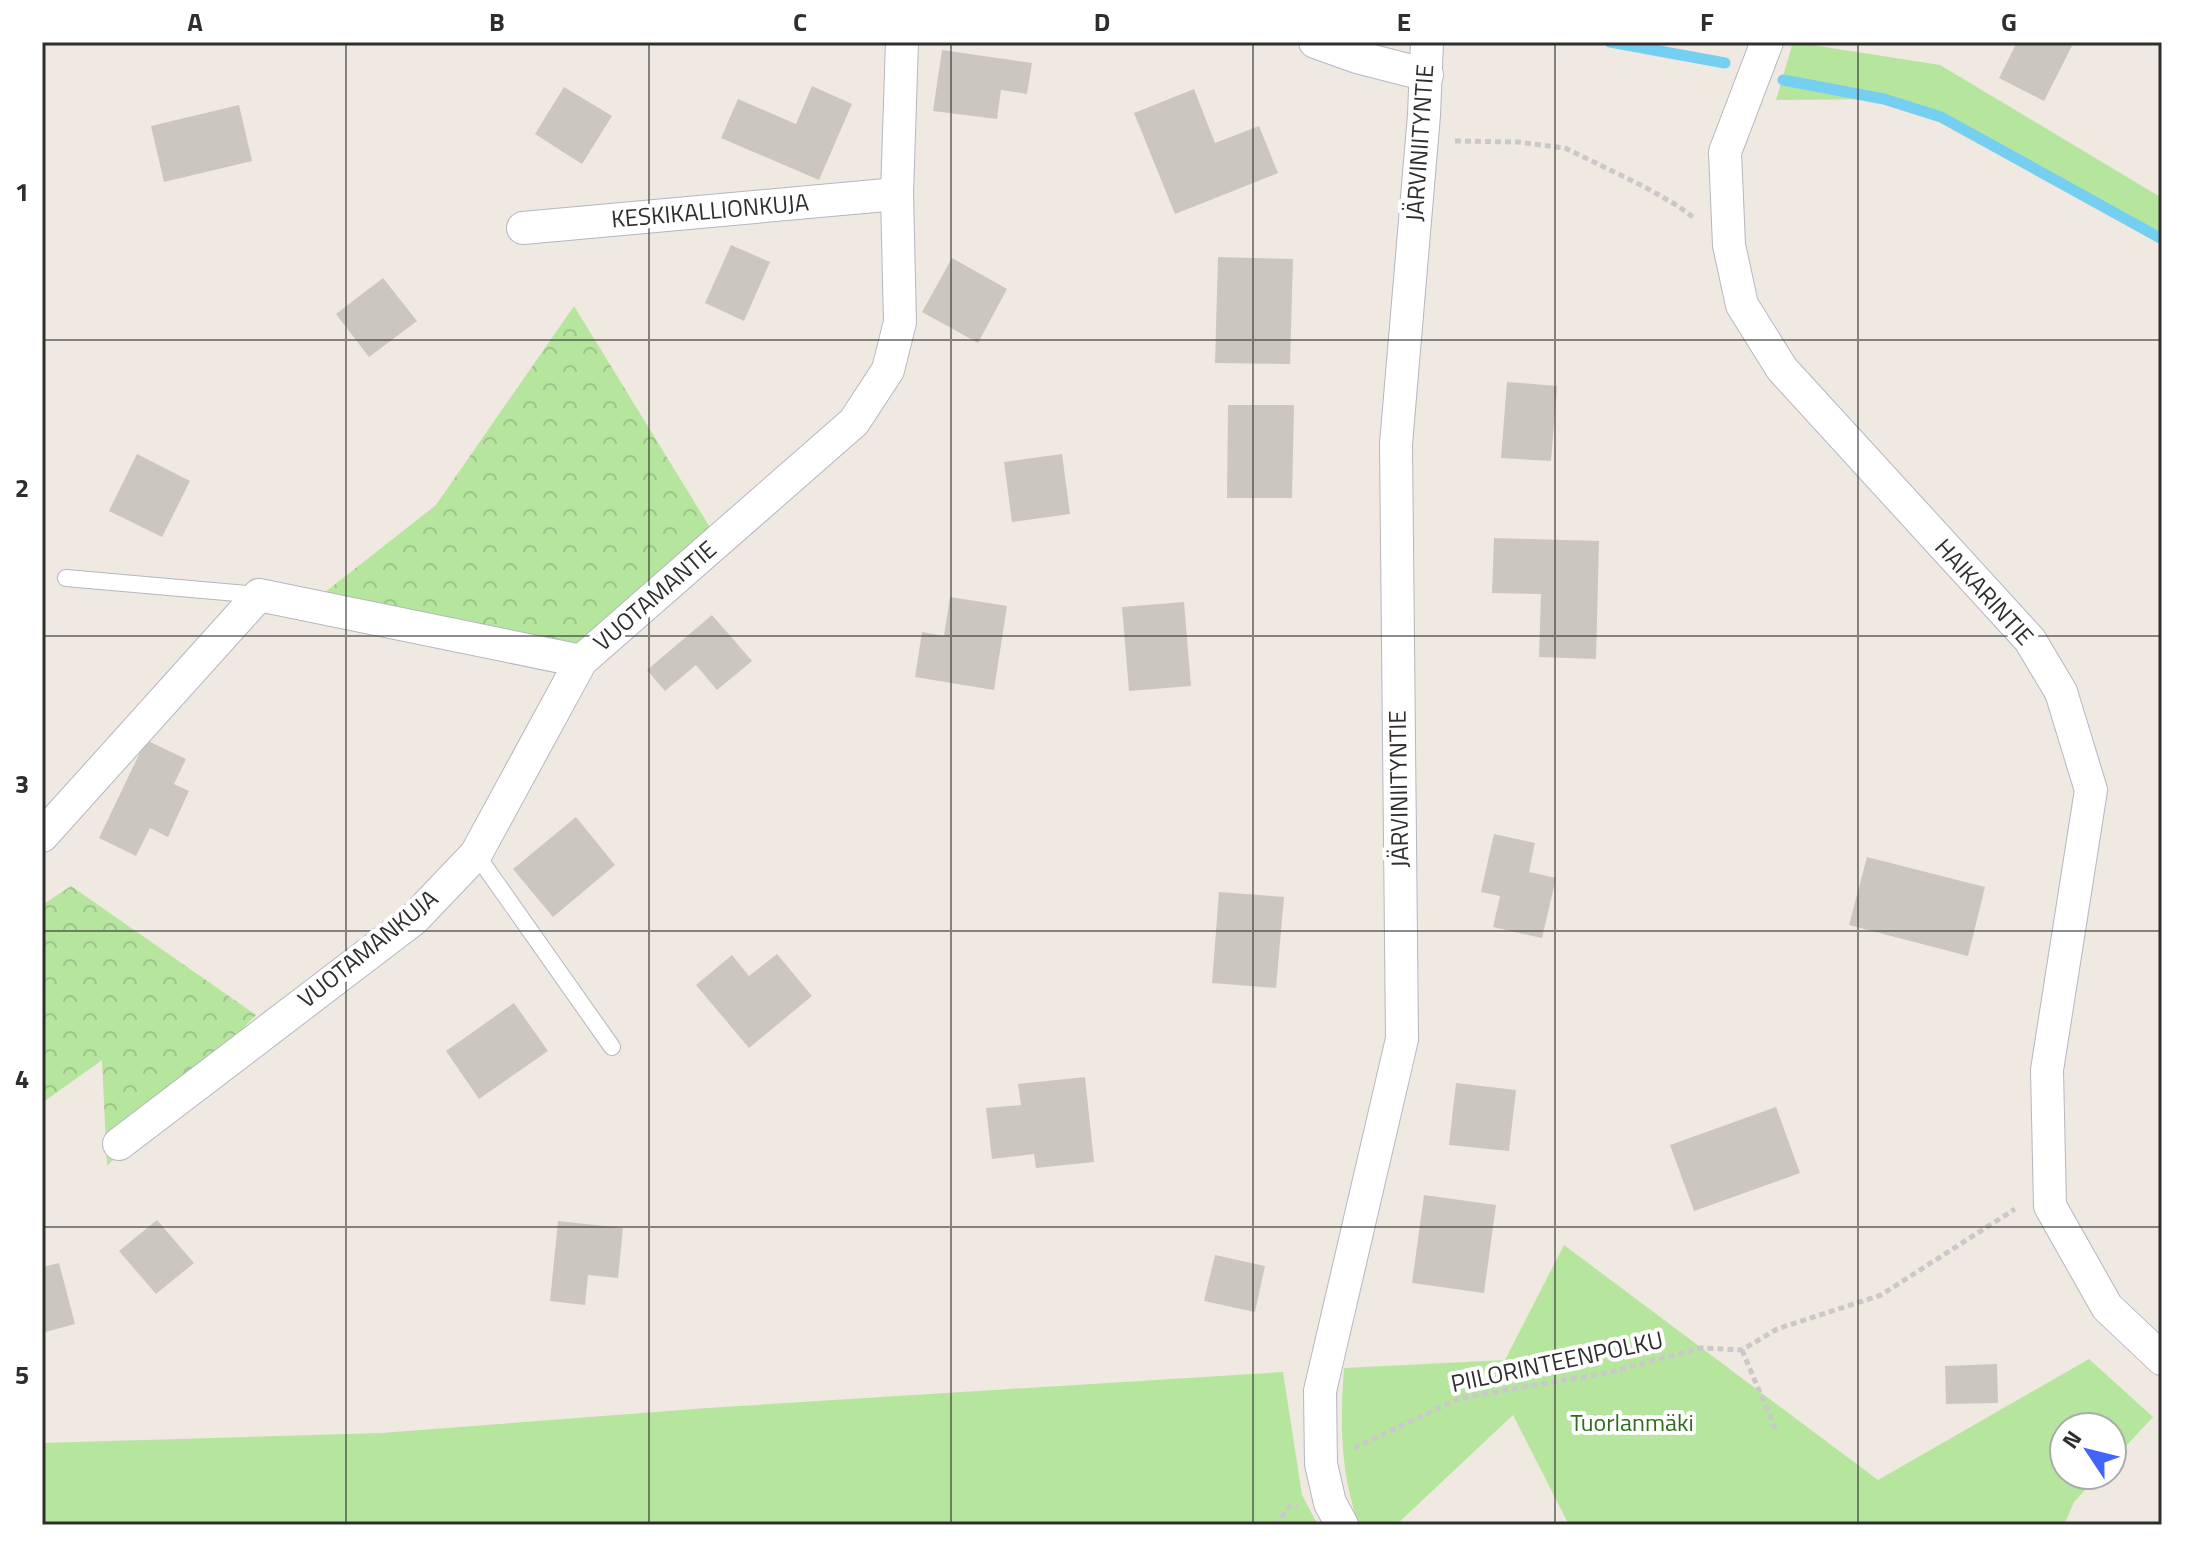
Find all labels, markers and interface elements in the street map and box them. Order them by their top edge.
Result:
text: A [187,2,203,41]
text: B [489,2,505,41]
text: C [793,2,807,41]
text: D [1094,2,1110,41]
text: E [1397,2,1411,41]
text: F [1700,2,1714,41]
text: G [2001,2,2017,41]
street label: JÄRVINIITYNTIE [1396,63,1442,223]
text: 1 [15,172,29,211]
street label: KESKIKALLIONKUJA [610,183,810,237]
text: 2 [15,468,29,507]
street label: HAIKARINTIE [1927,530,2043,653]
street label: VUOTAMANTIE [585,531,724,659]
street label: JÄRVINIITYNTIE [1379,710,1417,868]
text: 3 [15,764,29,803]
street label: VUOTAMANKUJA [289,880,445,1016]
text: 4 [15,1059,29,1098]
street label: PIILORINTEENPOLKU [1447,1321,1666,1401]
text: 5 [15,1355,29,1394]
park label: Tuorlanmäki [1570,1404,1694,1440]
north arrow [2048,1411,2128,1491]
text: N [2053,1424,2090,1456]

